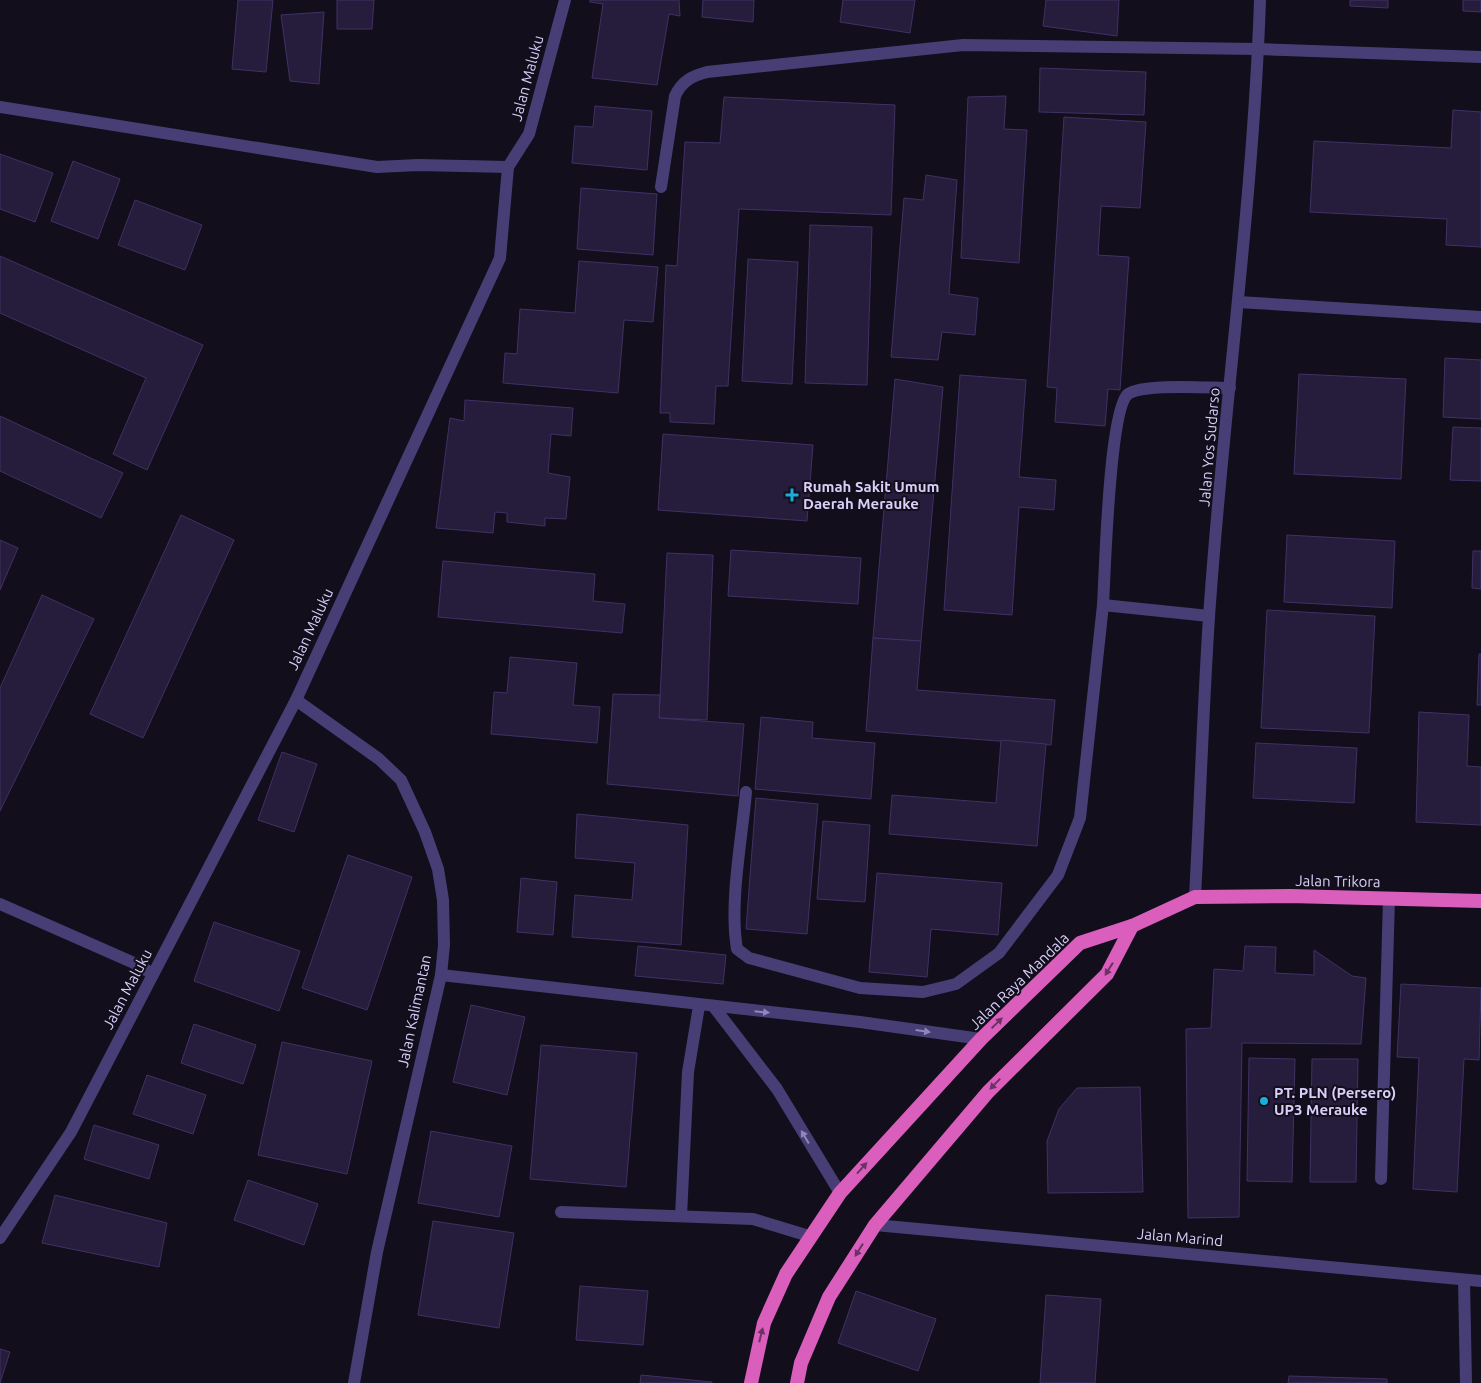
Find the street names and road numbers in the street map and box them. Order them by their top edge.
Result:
street label: Jalan Maluku [507,33,547,123]
street label: Jalan Yos Sudarso [1195,387,1223,507]
street label: Jalan Maluku [284,585,336,673]
street label: Jalan Trikora [1295,872,1381,890]
street label: Jalan Raya Mandala [966,929,1072,1033]
street label: Jalan Maluku [99,946,155,1032]
street label: Jalan Kalimantan [394,953,434,1069]
street label: Jalan Marind [1136,1225,1224,1249]

